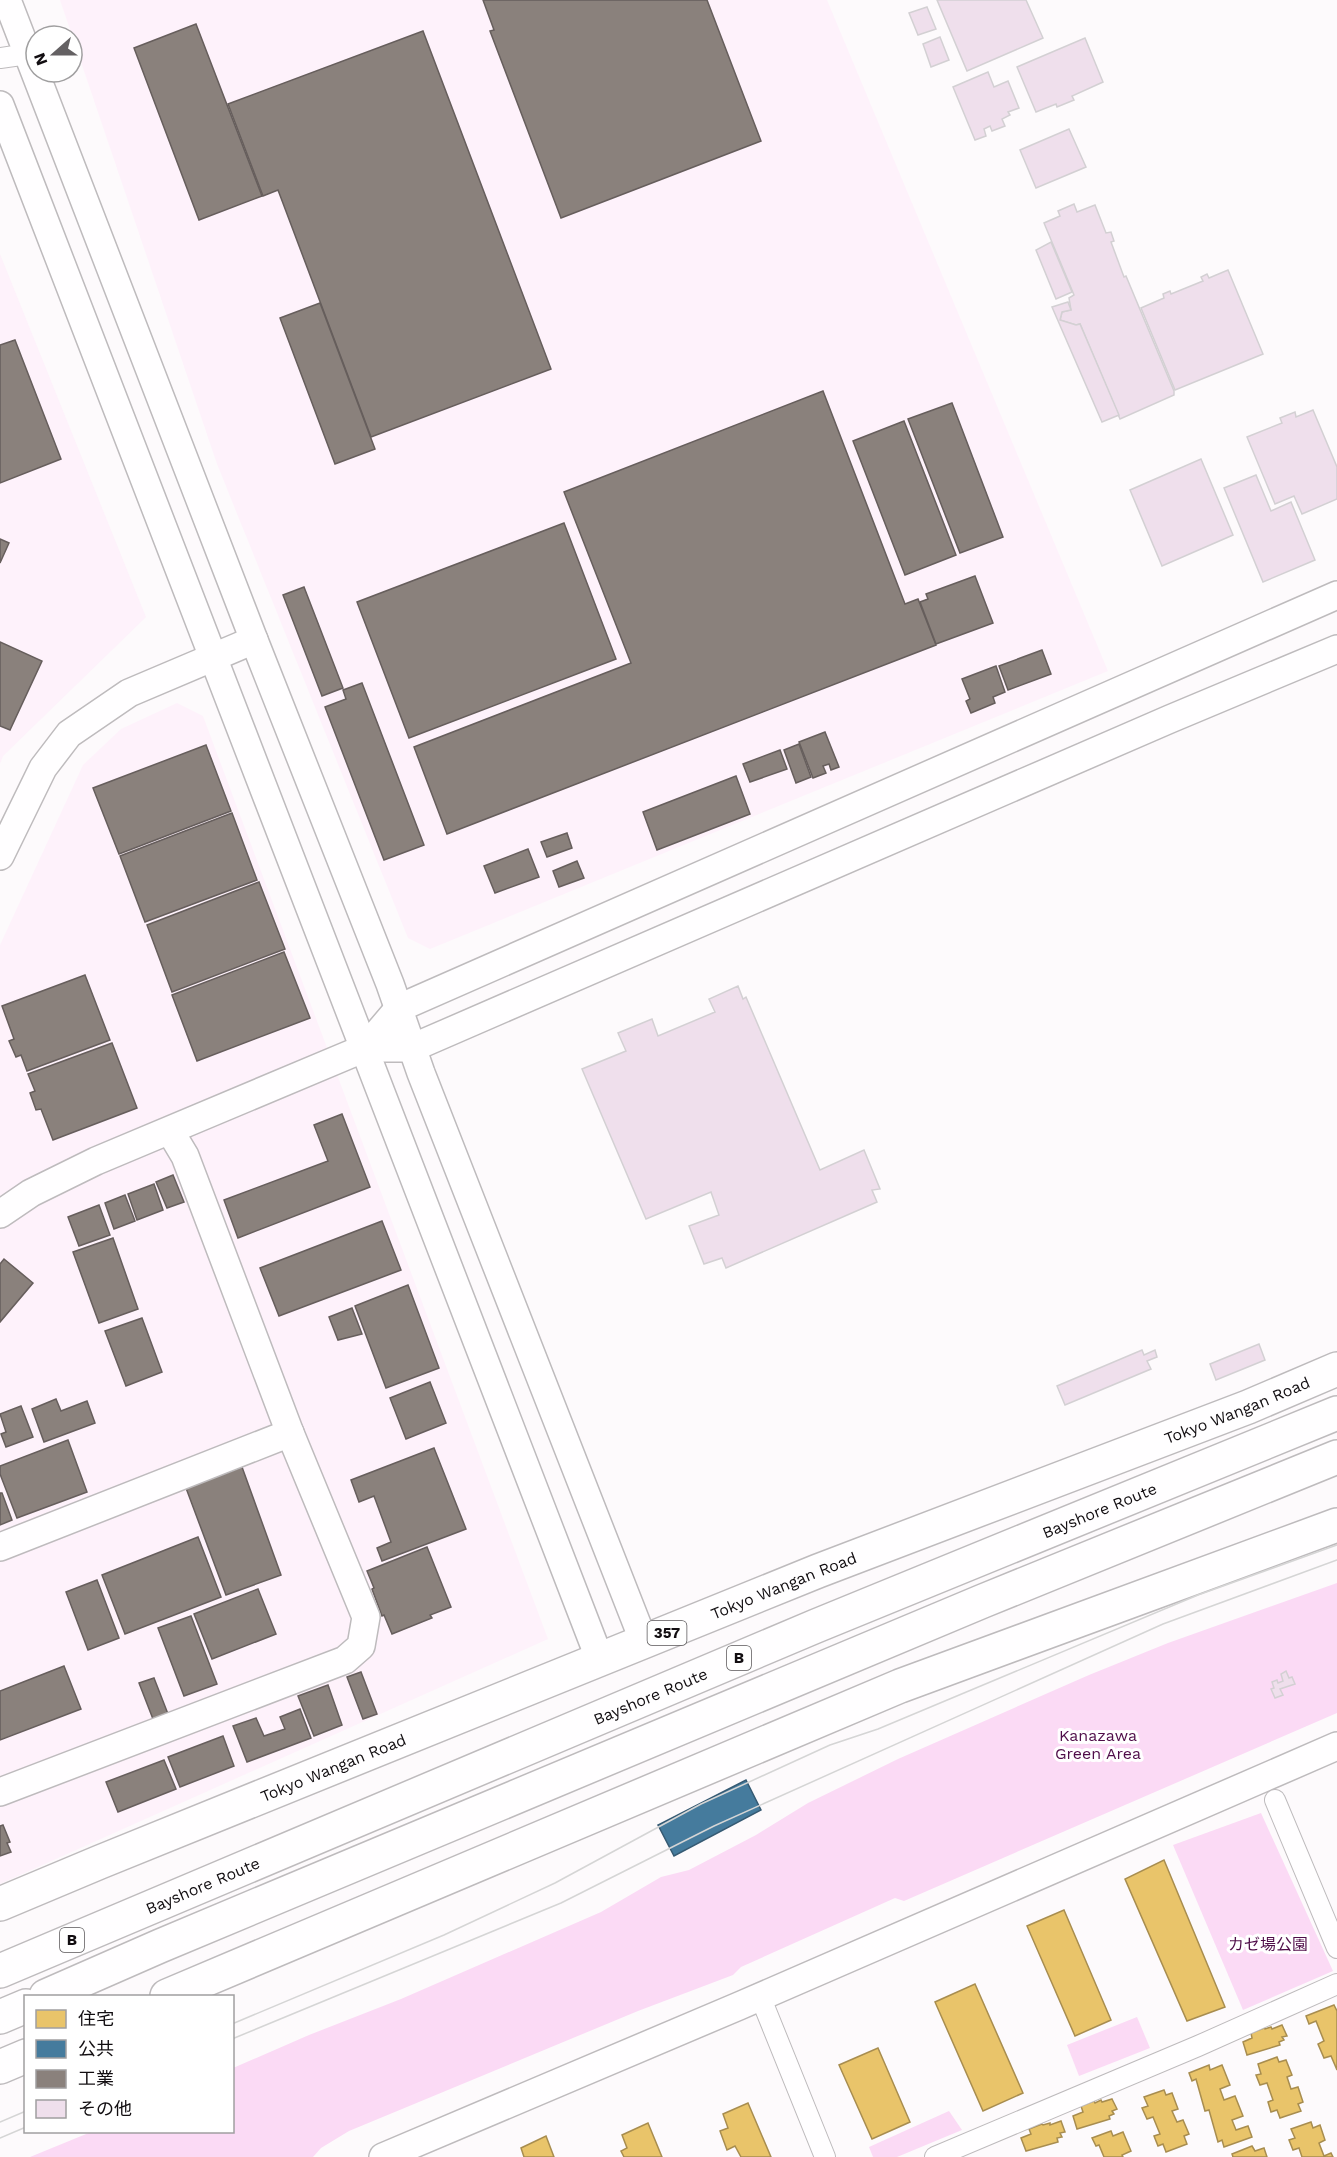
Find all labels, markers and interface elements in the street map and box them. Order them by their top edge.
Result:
north arrow [24,24,84,84]
text: N [29,50,51,68]
street label: Tokyo Wangan Road [1162,1373,1313,1448]
street label: Bayshore Route [1039,1479,1159,1542]
street label: Tokyo Wangan Road [708,1548,859,1623]
road number: 357 [648,1621,686,1645]
road number: B [727,1646,751,1670]
street label: Bayshore Route [591,1664,710,1729]
park label: Kanazawa Green Area [1055,1726,1141,1763]
street label: Tokyo Wangan Road [258,1730,409,1806]
street label: Bayshore Route [143,1853,263,1918]
road number: B [60,1928,84,1952]
park label: カゼ場公園 [1228,1935,1308,1954]
legend [24,1995,234,2133]
text: 住宅 [78,2008,114,2029]
text: 公共 [78,2038,114,2059]
text: 工業 [78,2068,114,2089]
text: その他 [78,2098,132,2119]

